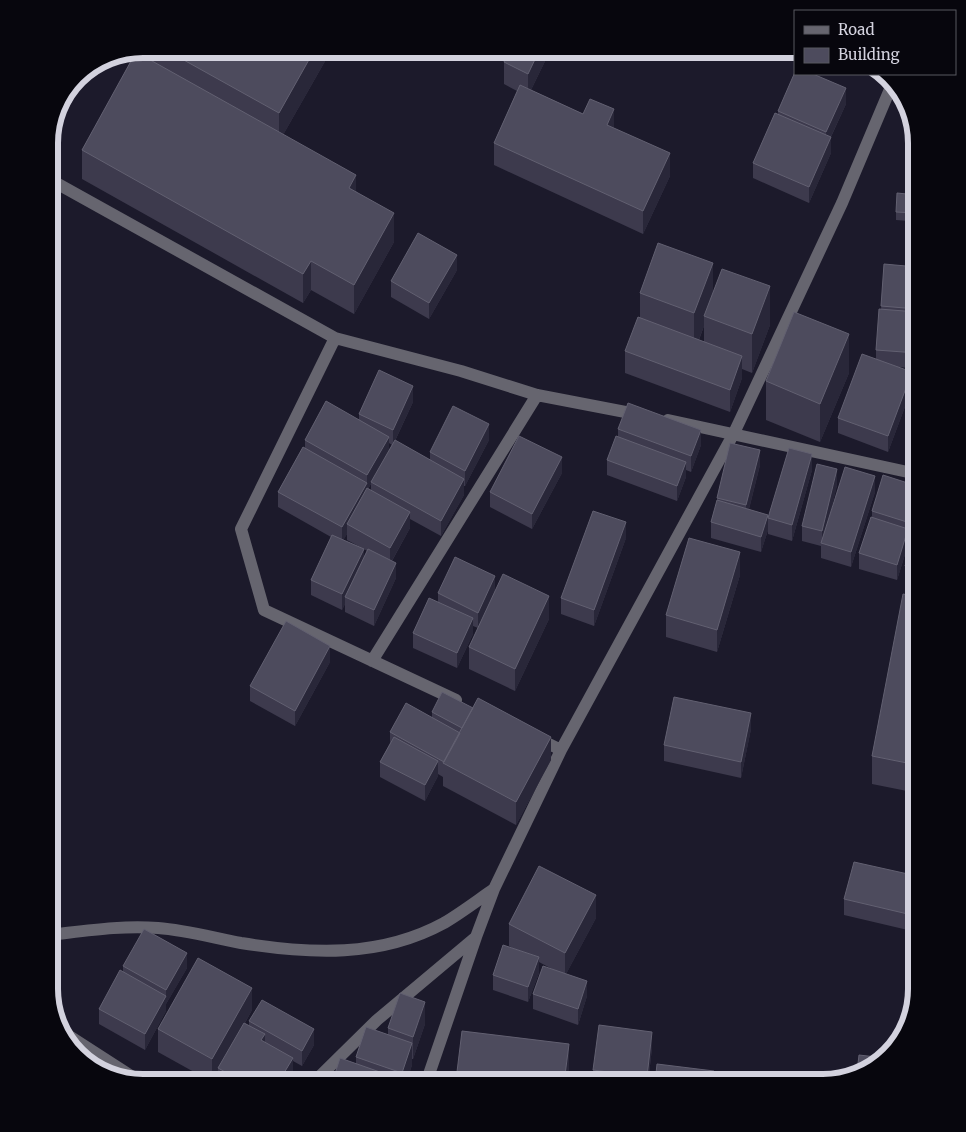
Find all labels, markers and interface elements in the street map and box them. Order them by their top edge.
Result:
legend [794,10,956,75]
text: Road [838,20,874,39]
text: Building [838,45,900,64]

